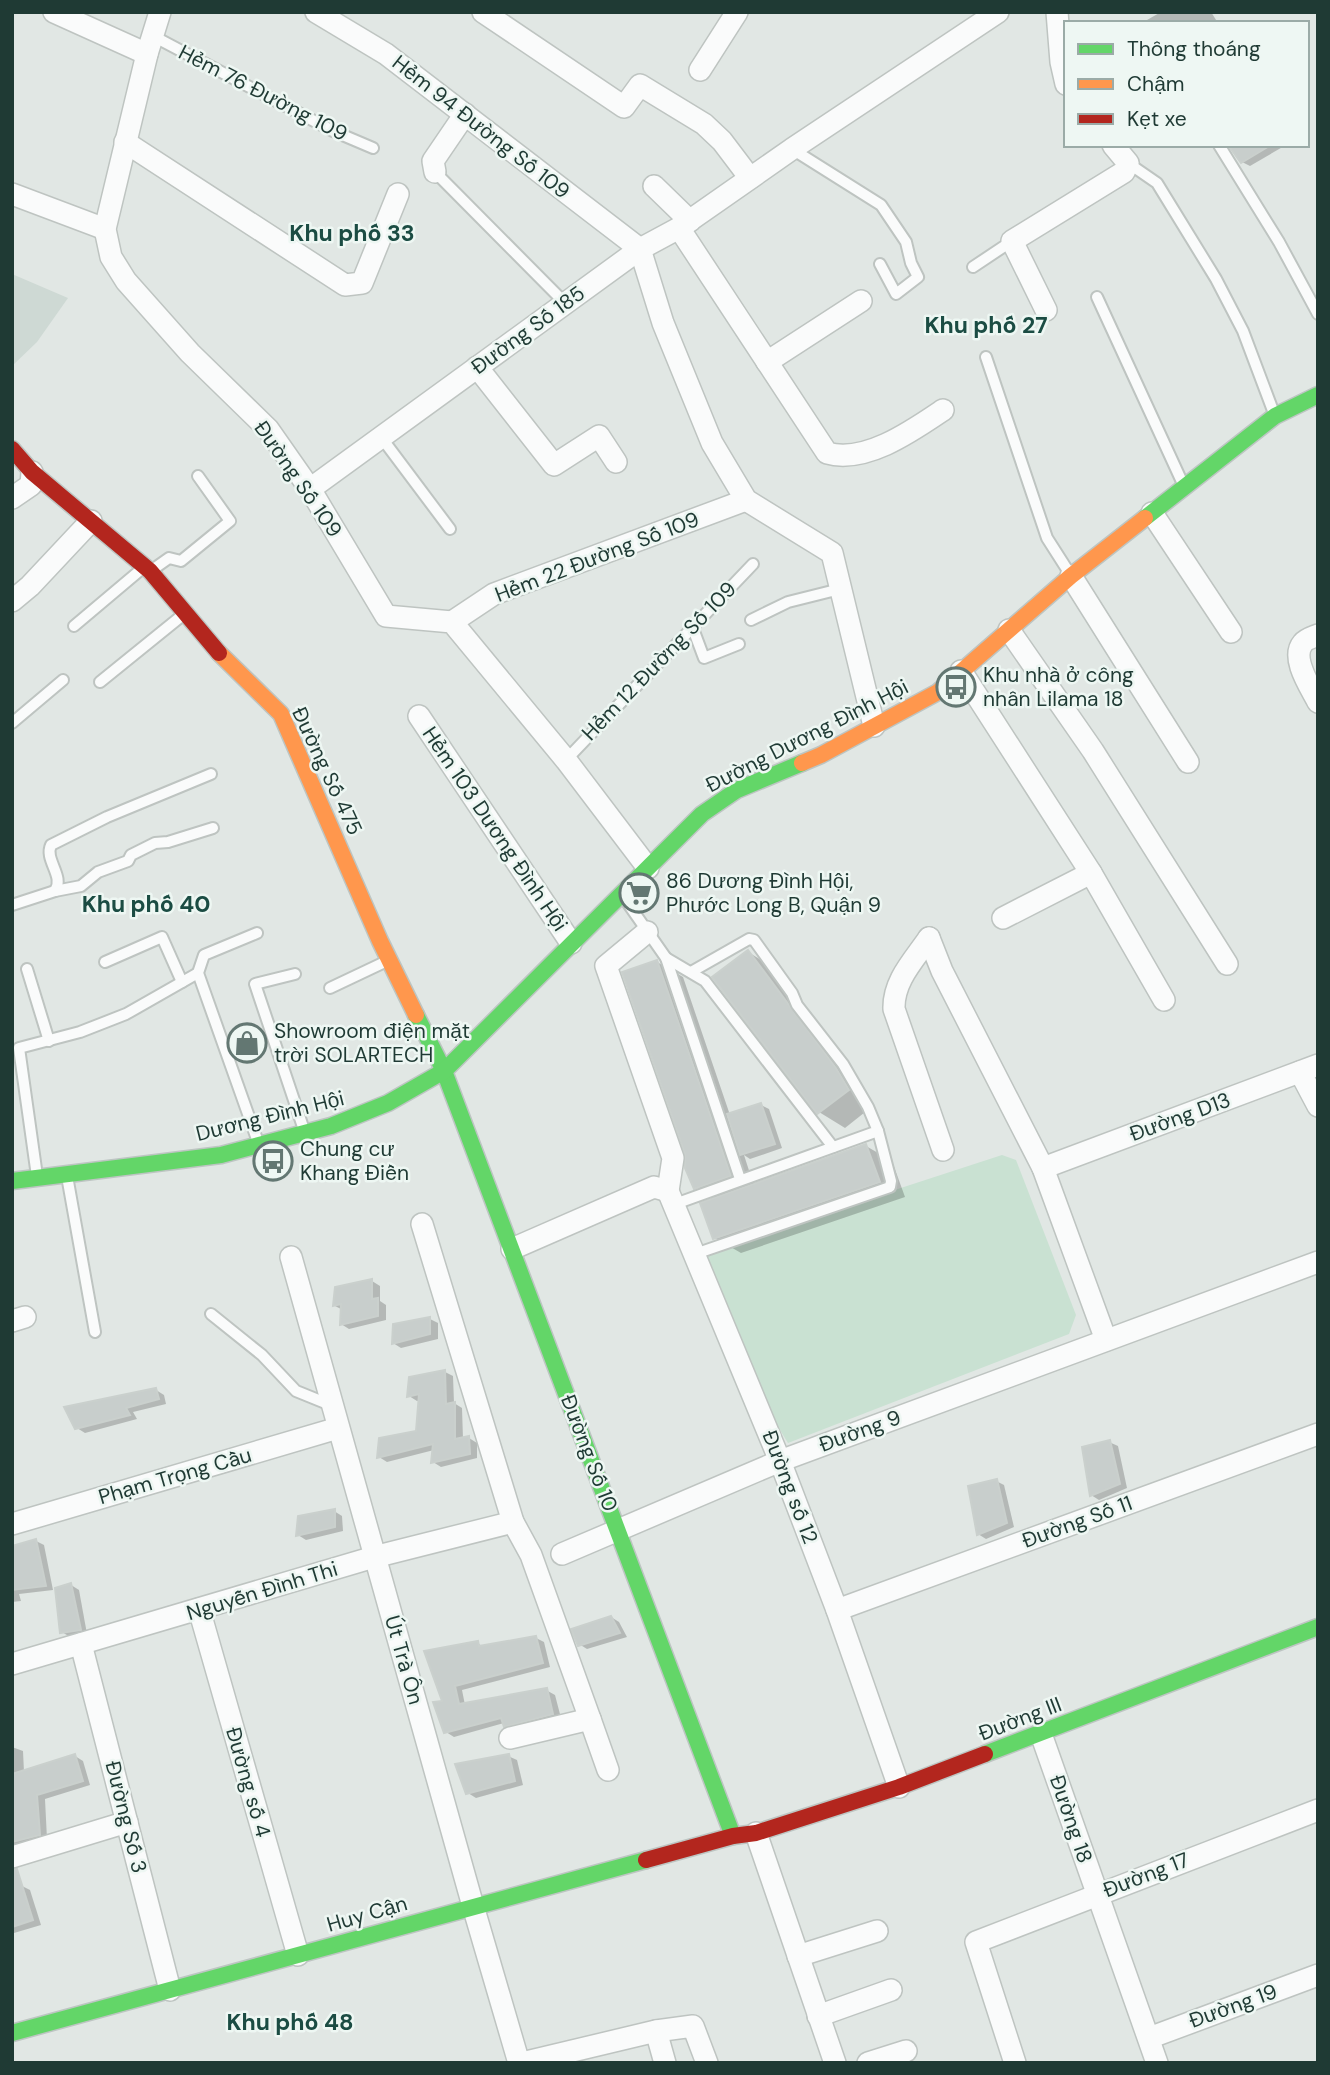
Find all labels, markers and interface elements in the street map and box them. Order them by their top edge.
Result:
legend [1064,21,1309,147]
text: Thông thoáng [1127,35,1261,63]
street label: Hẻm 76 Đường 109 [174,38,352,148]
street label: Hẻm 94 Đường Số 109 [386,49,576,205]
text: Chậm [1127,70,1185,98]
text: Kẹt xe [1127,105,1187,133]
district label: Khu phố 33 [289,218,415,248]
street label: Đường Số 185 [465,279,591,381]
district label: Khu phố 27 [925,310,1047,340]
street label: Đường Số 109 [247,415,349,543]
street label: Hẻm 22 Đường Số 109 [491,505,703,609]
street label: Hẻm 12 Đường Số 109 [576,575,742,747]
place label: Khu nhà ở công nhân Lilama 18 [983,661,1134,713]
bus stop icon: Khu nhà ở công nhân Lilama 18 [935,666,977,708]
street label: Đường Dương Đình Hội [701,673,913,799]
street label: Đường Số 475 [285,702,369,840]
street label: Hẻm 103 Dương Đình Hội [416,721,574,937]
place label: 86 Dương Đình Hội, Phước Long B, Quận 9 [666,867,881,919]
supermarket icon: 86 Dương Đình Hội, Phước Long B, Quận 9 [618,872,660,914]
district label: Khu phố 40 [82,889,210,919]
place label: Showroom điện mặt trời SOLARTECH [274,1017,470,1069]
shop icon: Showroom điện mặt trời SOLARTECH [226,1022,268,1064]
street label: Dương Đình Hội [193,1084,347,1148]
street label: Đường D13 [1126,1086,1234,1148]
place label: Chung cư Khang Điền [300,1135,409,1187]
bus stop icon: Chung cư Khang Điền [252,1140,294,1182]
street label: Đường Số 10 [554,1390,624,1516]
street label: Đường 9 [815,1403,905,1459]
street label: Đường số 12 [756,1426,824,1548]
street label: Phạm Trọng Cầu [95,1441,255,1511]
street label: Đường Số 11 [1018,1489,1136,1555]
street label: Nguyễn Đình Thi [183,1555,341,1627]
street label: Út Trà Ôn [378,1612,430,1708]
street label: Đường III [974,1690,1066,1748]
street label: Đường số 4 [219,1724,277,1841]
street label: Đường Số 3 [99,1758,153,1876]
street label: Đường 18 [1043,1771,1099,1867]
street label: Đường 17 [1099,1846,1193,1904]
street label: Huy Cận [324,1889,410,1939]
street label: Đường 19 [1185,1977,1281,2035]
district label: Khu phố 48 [226,2007,354,2037]

